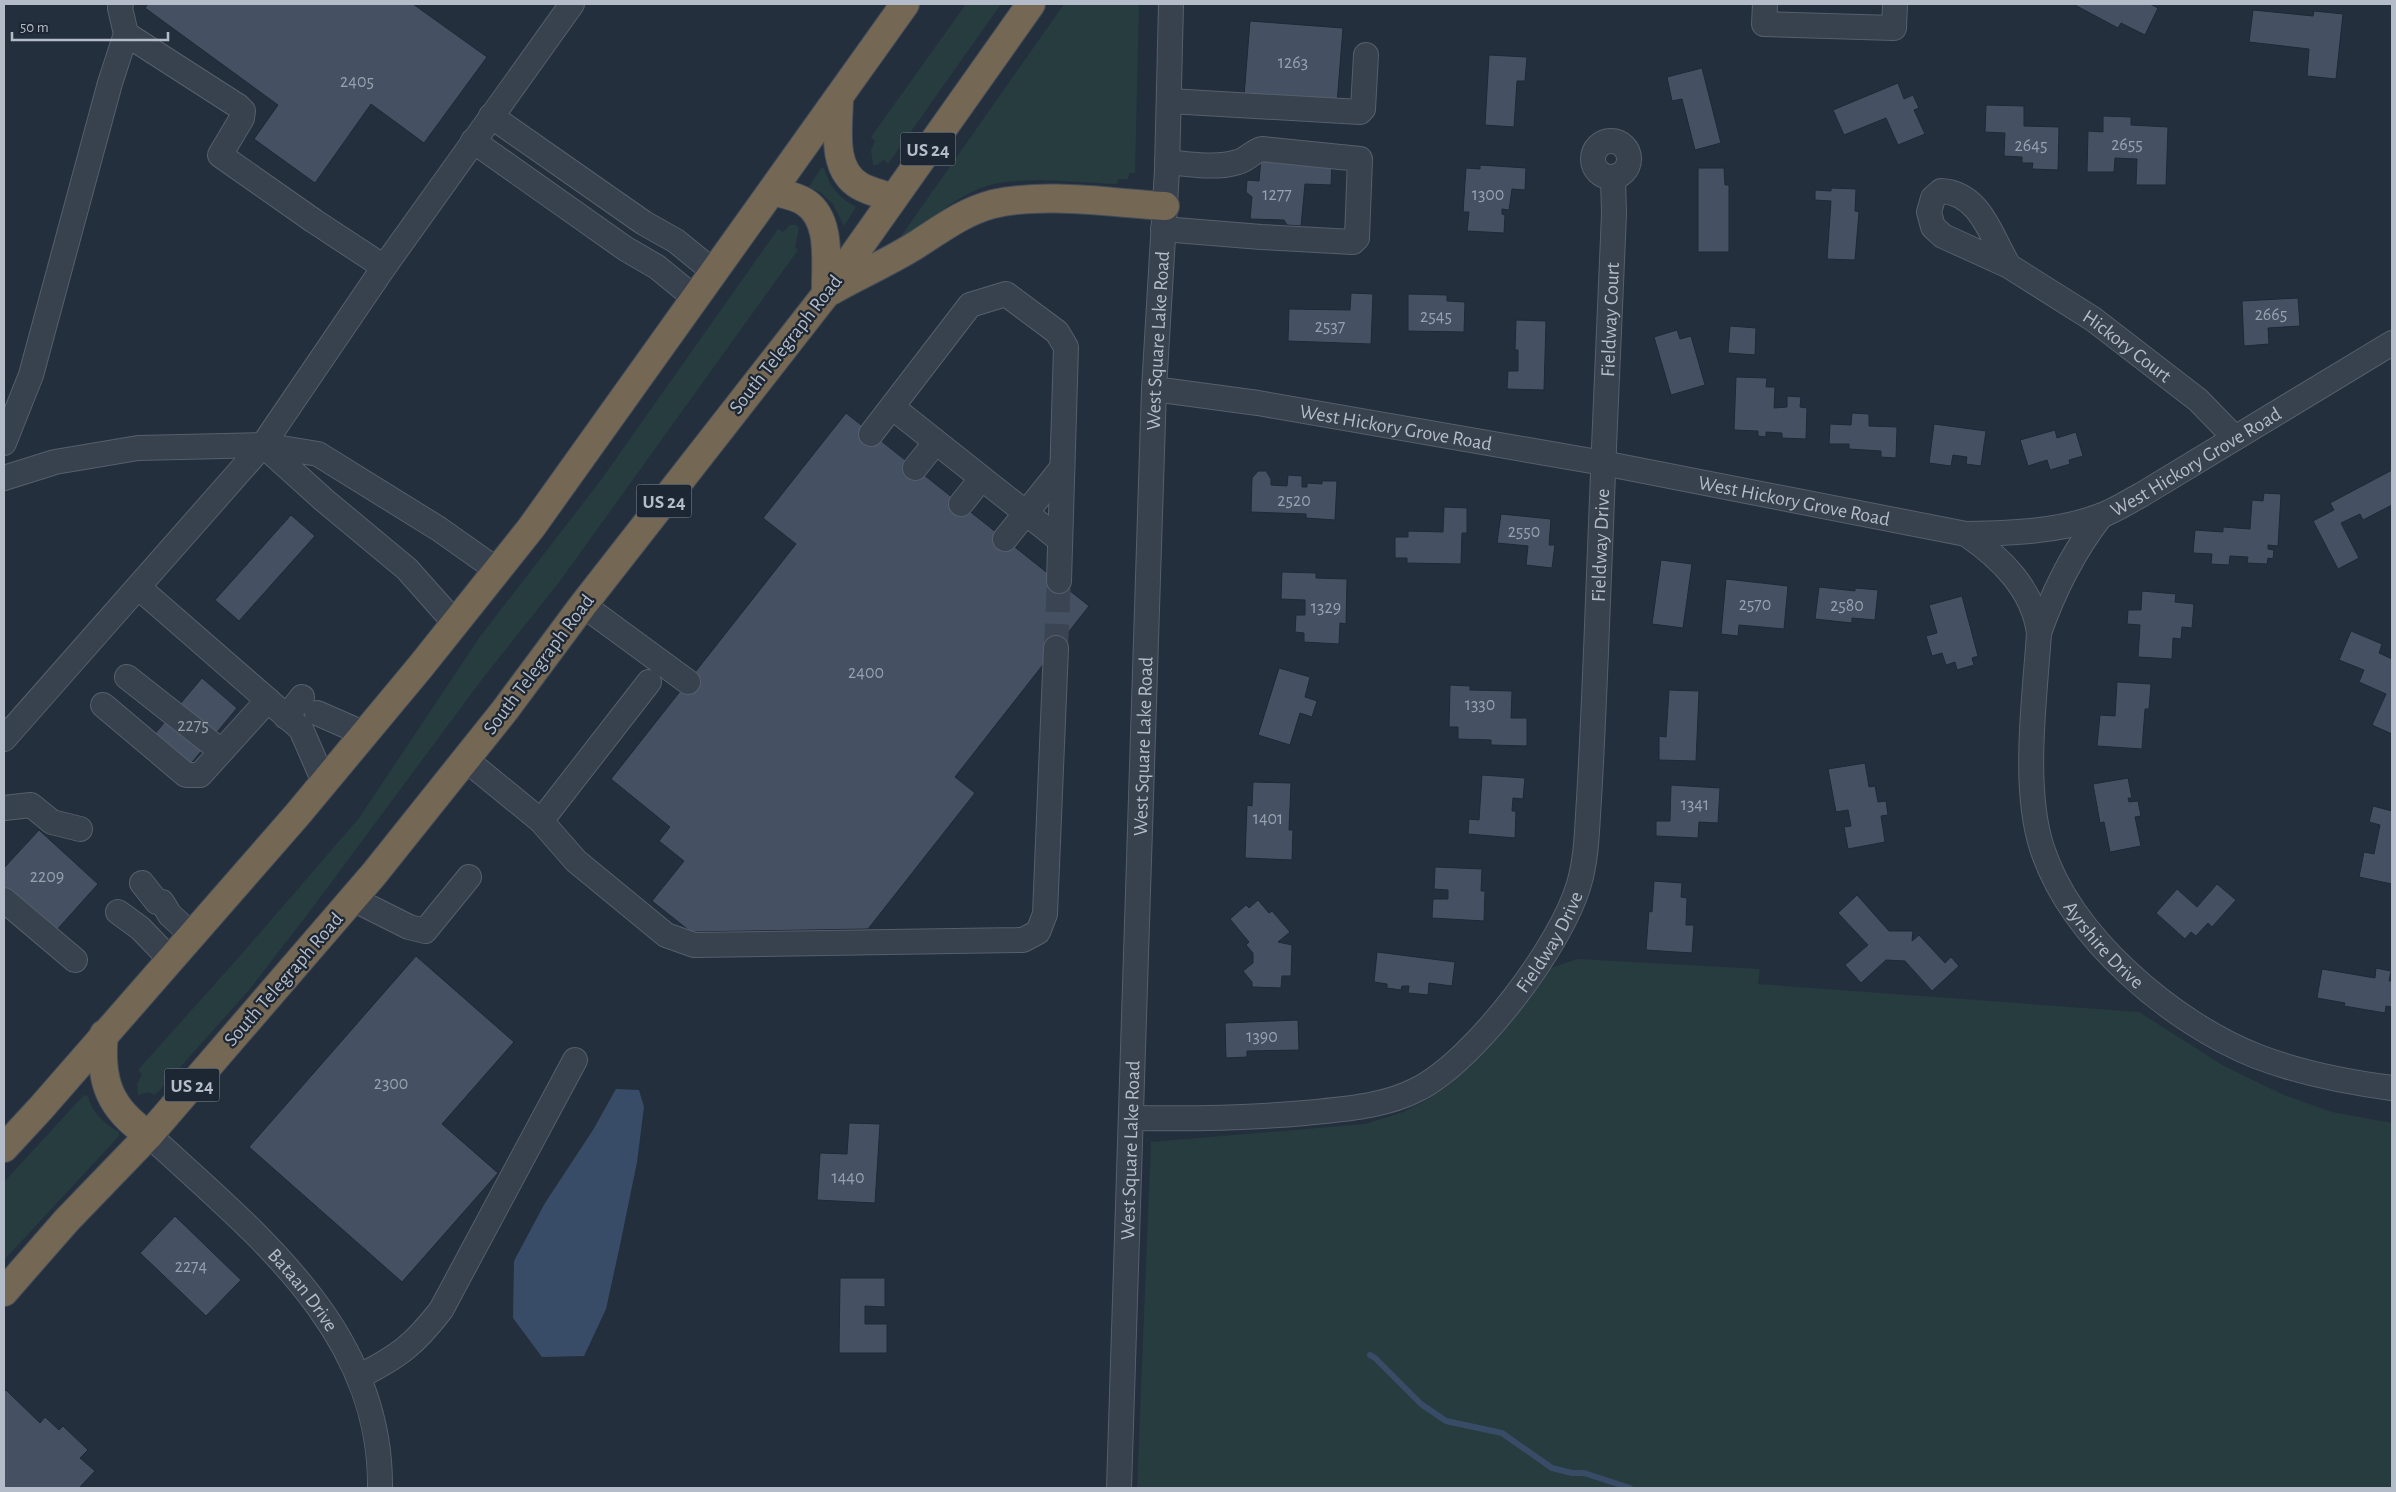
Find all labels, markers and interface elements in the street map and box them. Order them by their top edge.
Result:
scale bar [12,10,169,42]
text: 50 m [20,20,49,35]
house number: 1263 [1278,54,1308,72]
house number: 2405 [340,73,374,91]
road number: US 24 [900,132,956,166]
house number: 2655 [2111,136,2143,154]
house number: 2645 [2015,137,2047,155]
house number: 1277 [1262,186,1292,204]
house number: 1300 [1472,186,1504,204]
street label: West Square Lake Road [1144,250,1173,431]
street label: Fieldway Court [1598,261,1623,377]
street label: South Telegraph Road [726,272,846,418]
street label: Hickory Court [2079,306,2175,387]
house number: 2665 [2255,306,2287,324]
house number: 2545 [1420,308,1452,326]
house number: 2537 [1315,318,1345,336]
street label: West Hickory Grove Road [1298,401,1493,455]
street label: West Hickory Grove Road [2108,404,2285,521]
street label: West Hickory Grove Road [1697,473,1892,530]
road number: US 24 [636,484,692,518]
street label: Fieldway Drive [1589,488,1613,603]
house number: 2520 [1277,492,1311,510]
house number: 2550 [1508,523,1540,541]
street label: South Telegraph Road [480,591,598,738]
house number: 2570 [1739,596,1771,614]
house number: 2580 [1830,597,1864,615]
house number: 1329 [1311,599,1341,617]
street label: West Square Lake Road [1131,656,1156,836]
house number: 2400 [848,664,884,682]
house number: 1330 [1465,696,1495,714]
house number: 2275 [177,717,209,735]
house number: 1341 [1681,796,1709,814]
house number: 1401 [1253,810,1283,828]
house number: 2209 [30,868,64,886]
street label: Fieldway Drive [1513,889,1587,997]
street label: Ayrshire Drive [2060,898,2147,993]
street label: South Telegraph Road [221,909,347,1050]
house number: 1390 [1246,1028,1278,1046]
street label: West Square Lake Road [1118,1060,1144,1240]
road number: US 24 [164,1068,220,1102]
house number: 2300 [374,1075,408,1093]
house number: 1440 [831,1169,865,1187]
street label: Bataan Drive [264,1245,341,1335]
house number: 2274 [175,1258,208,1276]

